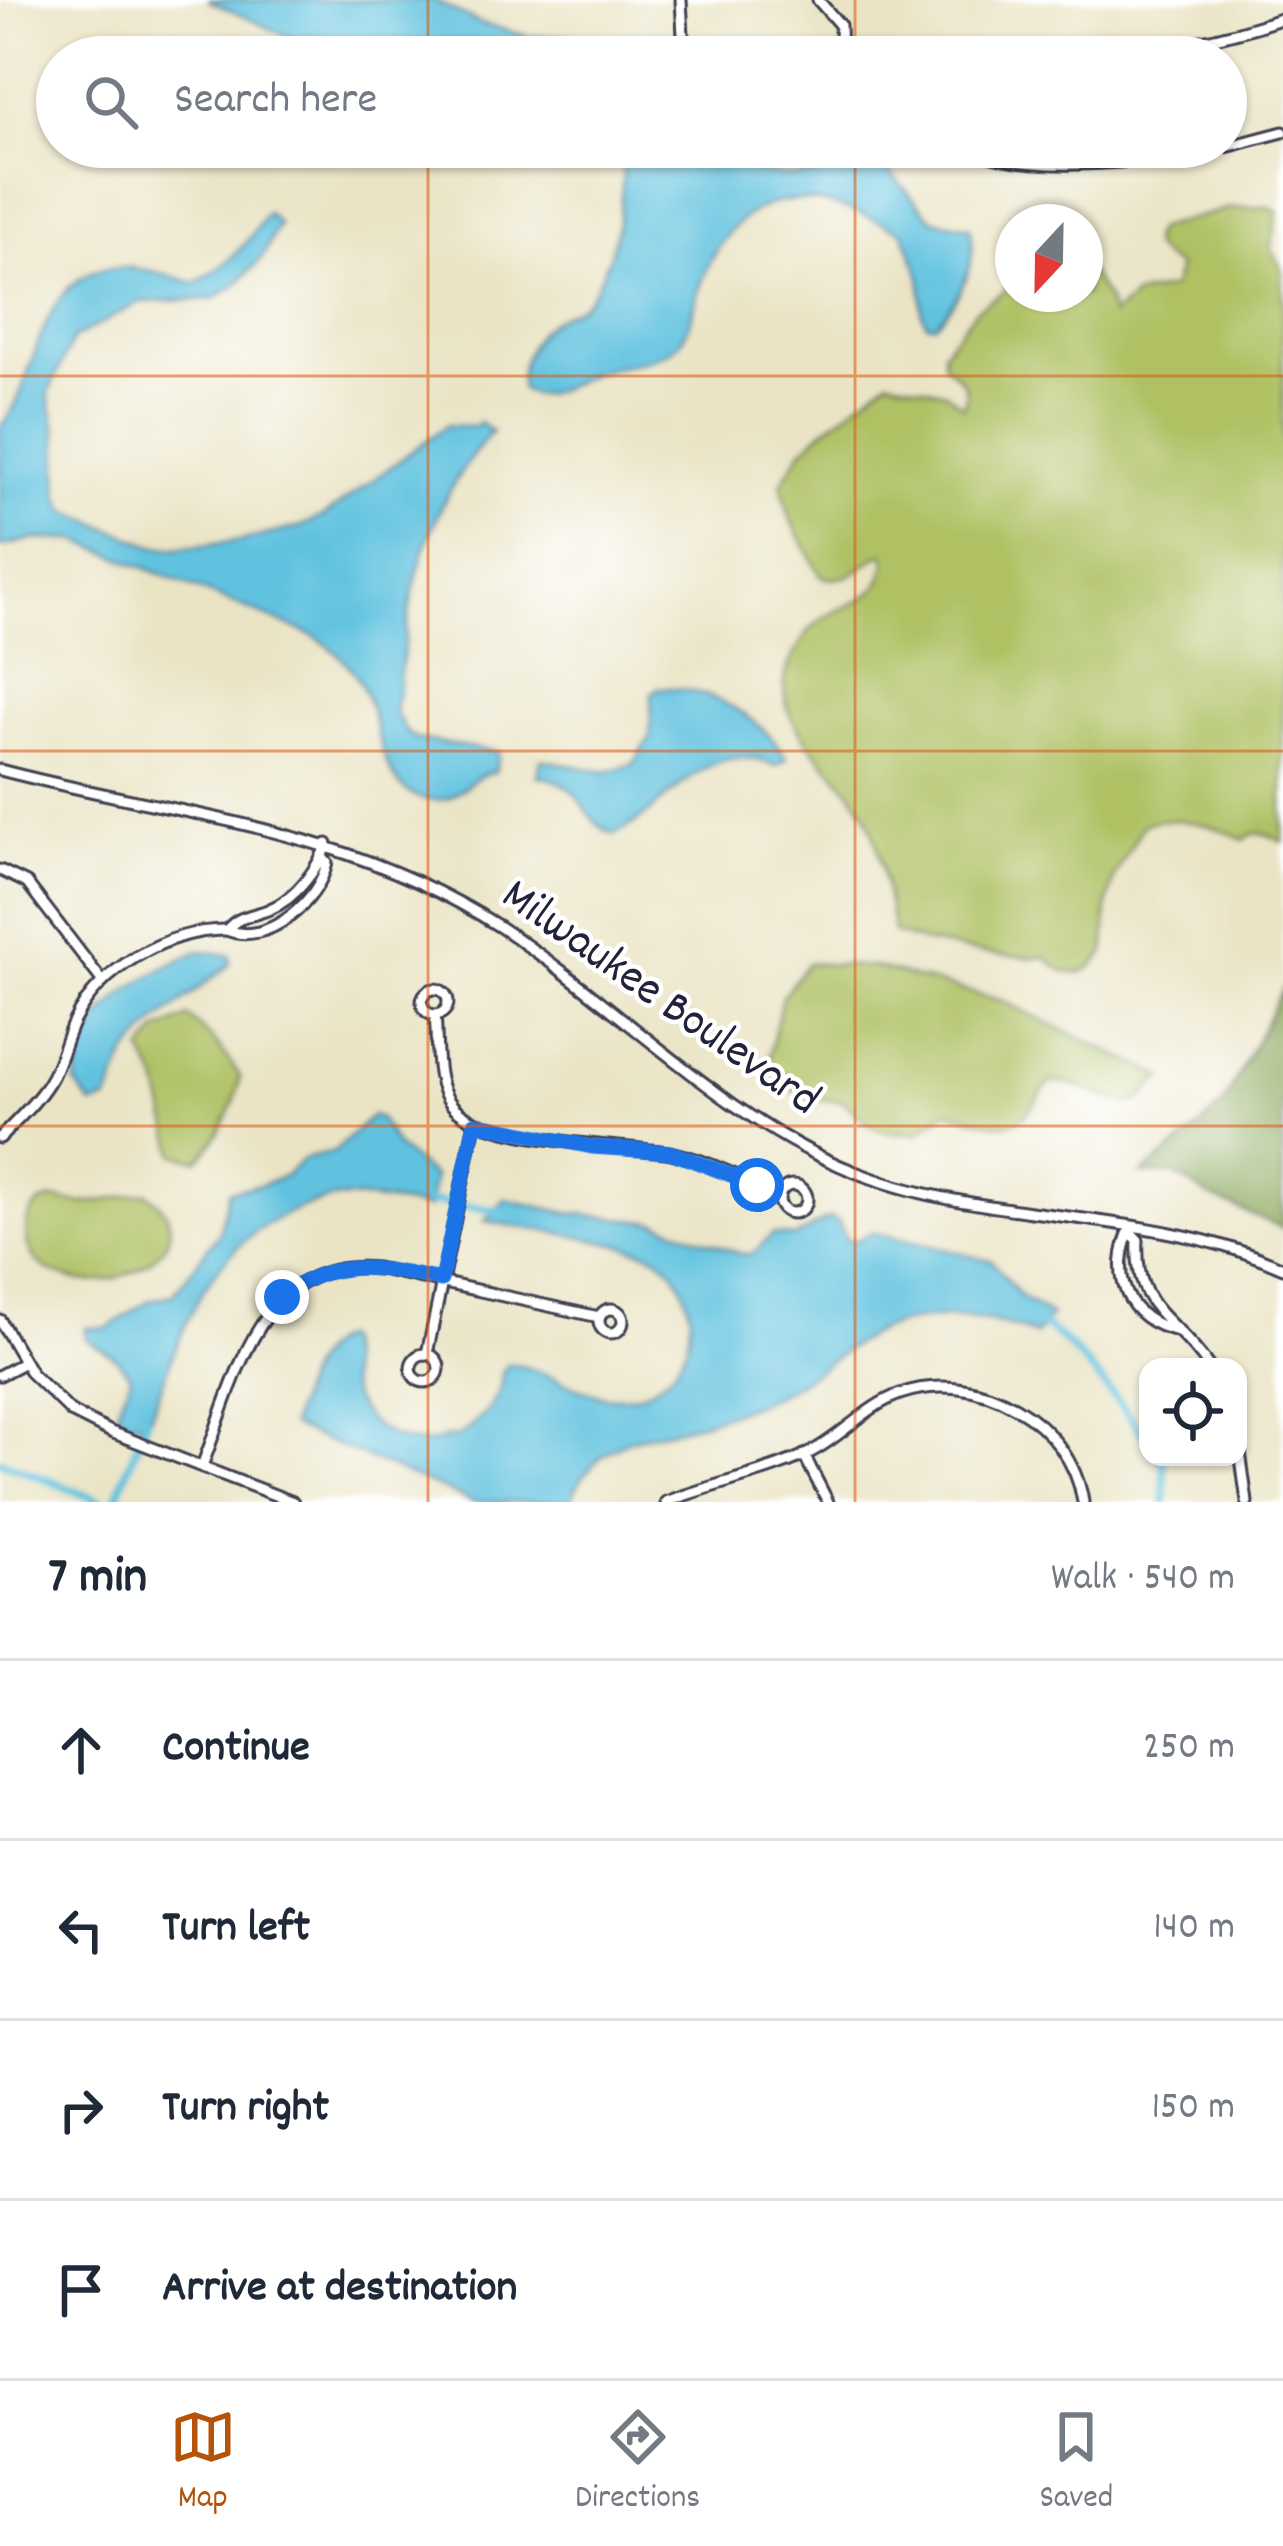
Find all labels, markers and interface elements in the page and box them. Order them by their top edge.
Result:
search box [36,36,1247,168]
icon: search [78,69,144,135]
text: Search here [174,70,377,134]
north arrow [995,204,1103,312]
street label: Milwaukee Boulevard [485,864,833,1136]
route start [730,1158,784,1212]
route end [255,1270,309,1324]
map controls [1139,1358,1247,1466]
button: locate [1139,1358,1247,1466]
text: 7 min [48,1544,147,1616]
text: Walk · 540 m [1051,1553,1235,1608]
icon: ahead [48,1717,114,1783]
text: Continue [162,1718,310,1782]
text: 250 m [1143,1722,1235,1777]
icon: left [48,1897,114,1963]
text: Turn left [162,1898,310,1962]
text: 140 m [1153,1902,1235,1957]
icon: right [48,2077,114,2143]
text: Turn right [162,2078,329,2142]
text: 150 m [1151,2082,1235,2137]
icon: arrive [48,2257,114,2323]
text: Arrive at destination [162,2258,517,2322]
tab: Map [170,2404,236,2523]
tab: Directions [575,2404,700,2523]
tab: Saved [1040,2404,1113,2523]

